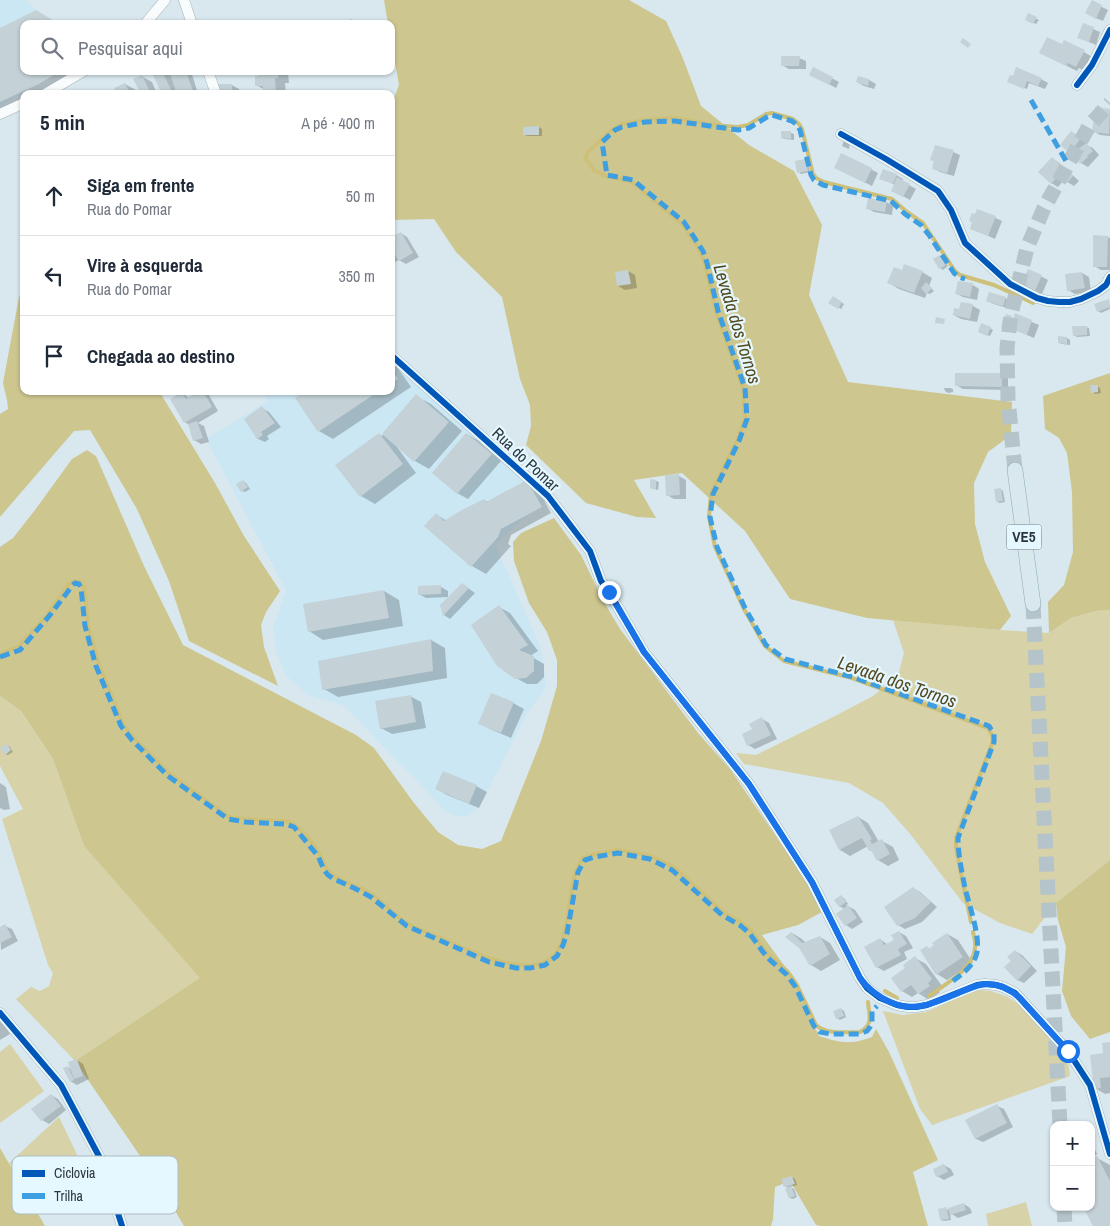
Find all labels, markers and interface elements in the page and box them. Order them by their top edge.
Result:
search box [20,20,395,75]
icon: search [38,34,66,62]
text: Pesquisar aqui [78,35,183,61]
text: 5 min [40,108,85,137]
text: A pé · 400 m [301,112,375,134]
text: Siga em frente [87,172,194,198]
icon: ahead [40,182,68,210]
text: 50 m [346,185,375,207]
text: Rua do Pomar [87,198,172,220]
text: Vire à esquerda [87,252,203,278]
water label: Levada dos Tornos [707,261,768,387]
icon: left [40,262,68,290]
text: 350 m [339,265,375,287]
text: Rua do Pomar [87,278,172,300]
icon: arrive [40,342,68,370]
text: Chegada ao destino [87,343,235,369]
street label: Rua do Pomar [488,422,565,496]
road number: VE5 [1006,524,1042,550]
route end [598,581,621,604]
water label: Levada dos Tornos [834,650,960,714]
route start [1057,1040,1080,1063]
map controls [1050,1121,1095,1211]
button: + [1050,1121,1095,1166]
legend [12,1156,178,1214]
text: Ciclovia [54,1164,96,1182]
button: − [1050,1166,1095,1211]
text: Trilha [54,1187,84,1205]

